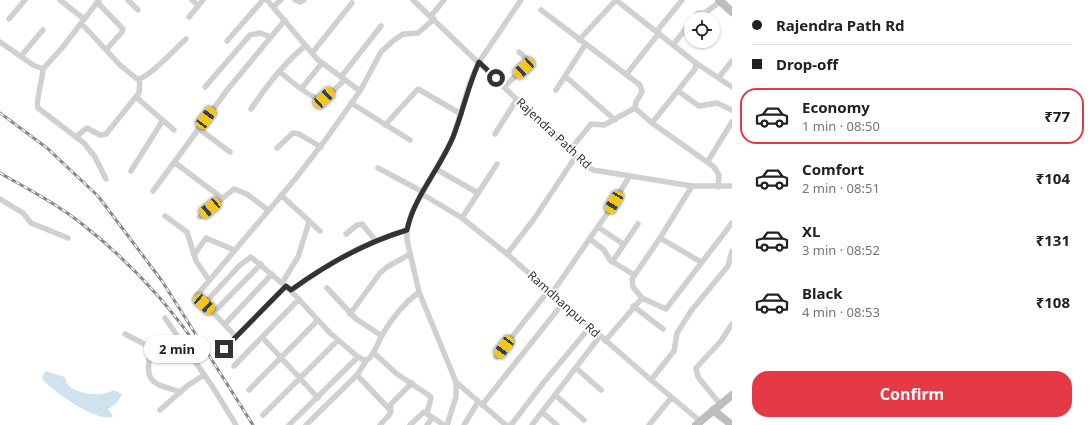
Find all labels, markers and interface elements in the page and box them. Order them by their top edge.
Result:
map controls [684,12,720,48]
button: locate [684,12,720,48]
text: Rajendra Path Rd [776,15,905,35]
text: Drop-off [776,54,838,74]
car [511,55,537,81]
route start [487,69,505,87]
car [311,85,337,111]
street label: Rajendra Path Rd [513,94,595,172]
text: Economy [802,97,870,117]
icon: car [754,98,790,134]
car [194,105,218,131]
text: ₹77 [1044,106,1070,126]
text: 1 min · 08:50 [802,117,880,135]
text: Comfort [802,159,864,179]
icon: car [754,160,790,196]
text: ₹104 [1036,168,1070,188]
text: 2 min · 08:51 [802,179,880,197]
car [603,189,625,215]
car [197,196,223,220]
text: XL [802,221,820,241]
icon: car [754,222,790,258]
text: ₹131 [1036,230,1070,250]
text: 3 min · 08:52 [802,241,880,259]
street label: Ramdhanpur Rd [524,267,604,341]
text: Black [802,283,842,303]
icon: car [754,284,790,320]
car [191,292,217,316]
text: ₹108 [1036,292,1070,312]
text: 4 min · 08:53 [802,303,880,321]
car [492,334,516,360]
callout: 2 min [144,335,210,363]
text: 2 min [159,340,195,358]
route end [215,340,233,358]
button: Confirm [752,371,1072,417]

